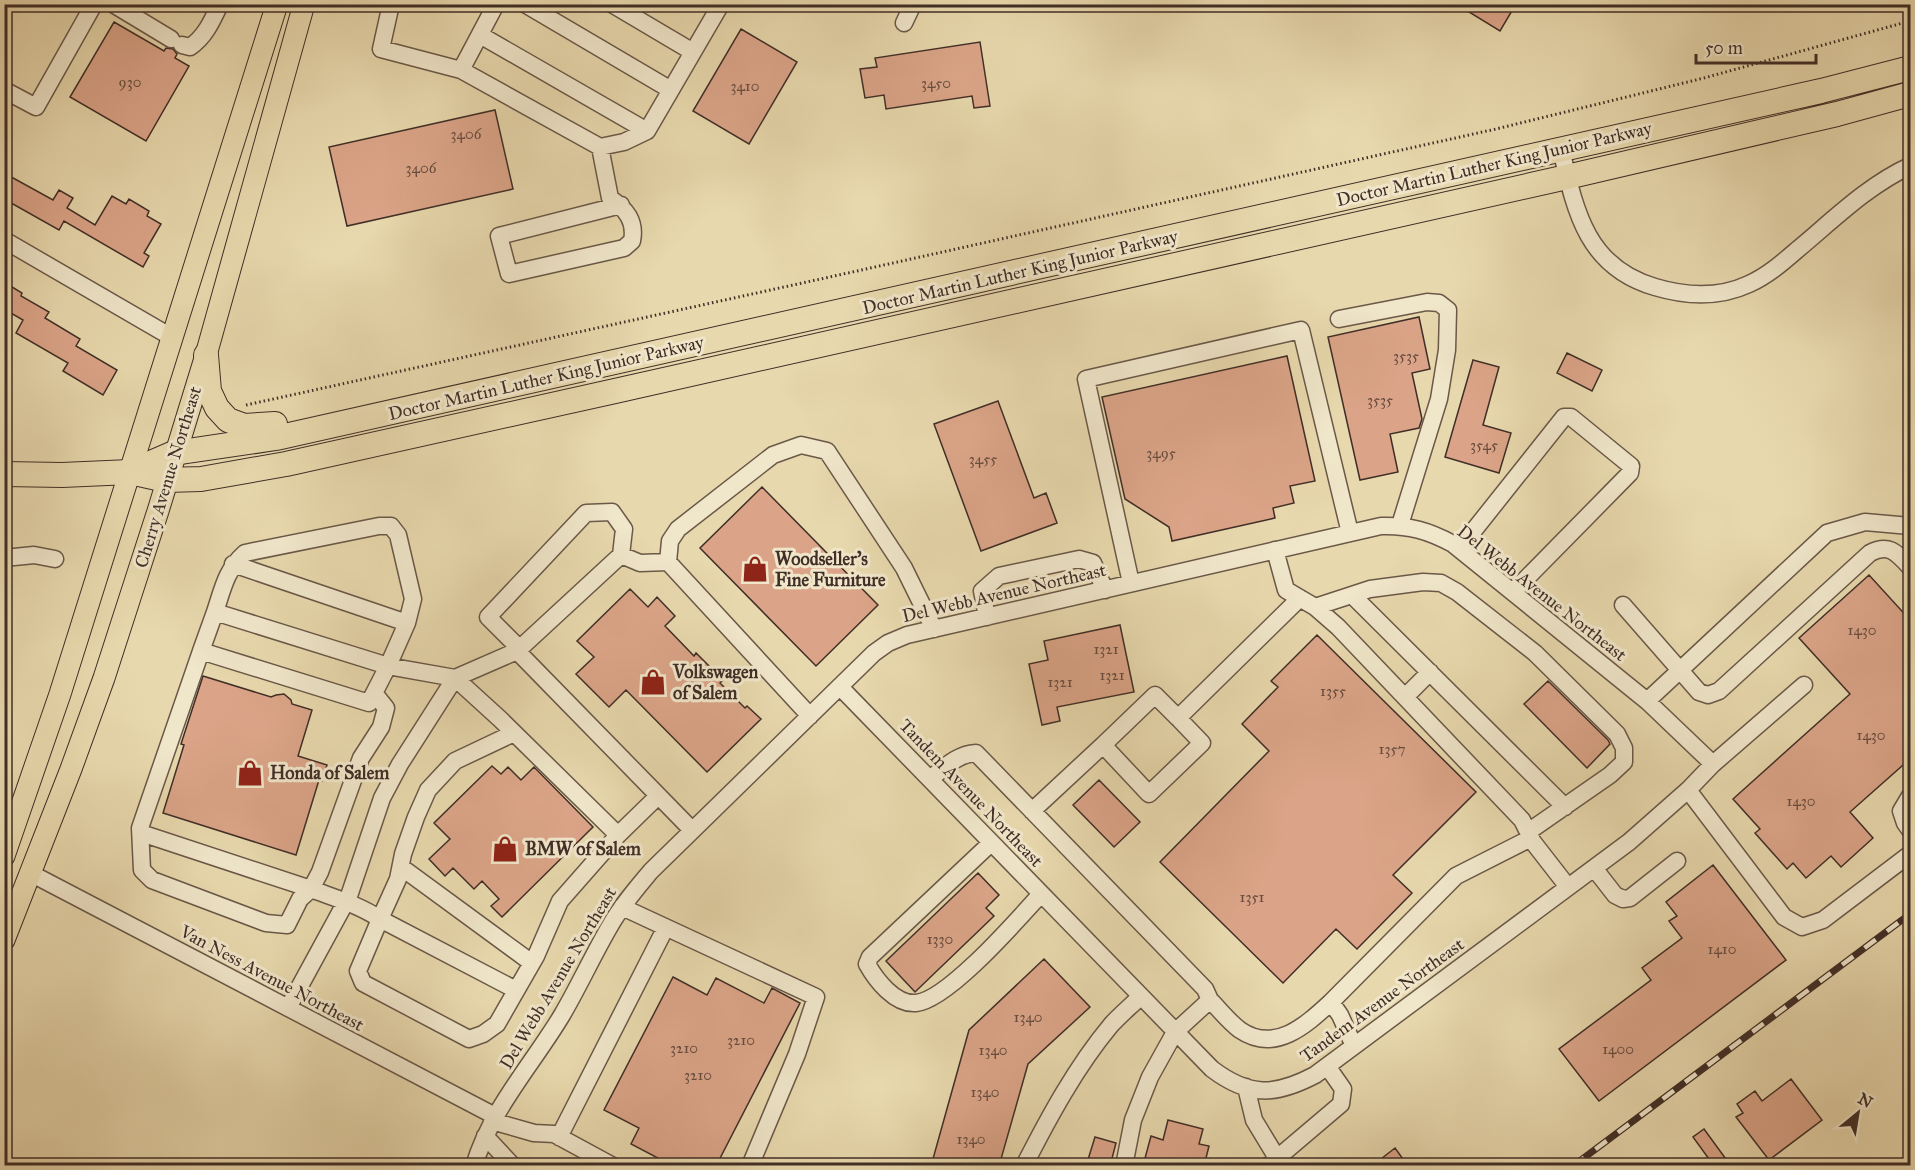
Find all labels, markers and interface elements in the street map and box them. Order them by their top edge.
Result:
scale bar [1696,27,1816,65]
text: 50 m [1705,37,1743,59]
house number: 930 [119,73,141,91]
house number: 3450 [921,74,951,92]
house number: 3410 [731,77,759,95]
street label: Doctor Martin Luther King Junior Parkway [1334,117,1655,212]
house number: 3406 [451,125,483,143]
house number: 3406 [406,159,438,177]
street label: Doctor Martin Luther King Junior Parkway [860,225,1181,320]
street label: Doctor Martin Luther King Junior Parkway [386,331,707,426]
house number: 3535 [1393,347,1419,365]
street label: Cherry Avenue Northeast [130,383,206,570]
house number: 3535 [1367,391,1393,409]
house number: 3545 [1470,436,1498,454]
house number: 3495 [1146,444,1176,462]
house number: 3455 [969,450,997,468]
street label: Del Webb Avenue Northeast [1453,520,1632,666]
place label: Woodseller's Fine Furniture [775,548,886,591]
shop icon: Woodseller's Fine Furniture [740,554,770,584]
street label: Del Webb Avenue Northeast [900,559,1109,627]
house number: 1430 [1847,621,1877,639]
house number: 1321 [1093,640,1119,658]
place label: Volkswagen of Salem [672,661,758,704]
house number: 1321 [1099,666,1125,684]
shop icon: Volkswagen of Salem [638,667,668,697]
house number: 1321 [1047,673,1073,691]
house number: 1355 [1320,682,1346,700]
street label: Tandem Avenue Northeast [895,714,1048,872]
house number: 1430 [1856,726,1886,744]
house number: 1357 [1379,740,1405,758]
shop icon: Honda of Salem [235,758,265,788]
place label: Honda of Salem [270,762,390,784]
house number: 1430 [1786,792,1816,810]
shop icon: BMW of Salem [490,834,520,864]
place label: BMW of Salem [525,838,642,860]
street label: Del Webb Avenue Northeast [495,882,622,1073]
house number: 1351 [1240,888,1264,906]
street label: Van Ness Avenue Northeast [175,920,368,1036]
house number: 1330 [927,930,953,948]
street label: Tandem Avenue Northeast [1296,933,1469,1067]
house number: 1410 [1708,940,1736,958]
house number: 1340 [1013,1008,1043,1026]
house number: 3210 [727,1031,755,1049]
house number: 3210 [670,1039,698,1057]
house number: 1400 [1602,1040,1634,1058]
house number: 1340 [978,1041,1008,1059]
house number: 3210 [684,1066,712,1084]
house number: 1340 [970,1083,1000,1101]
north arrow [1828,1083,1888,1143]
text: N [1855,1089,1876,1112]
house number: 1340 [956,1130,986,1148]

